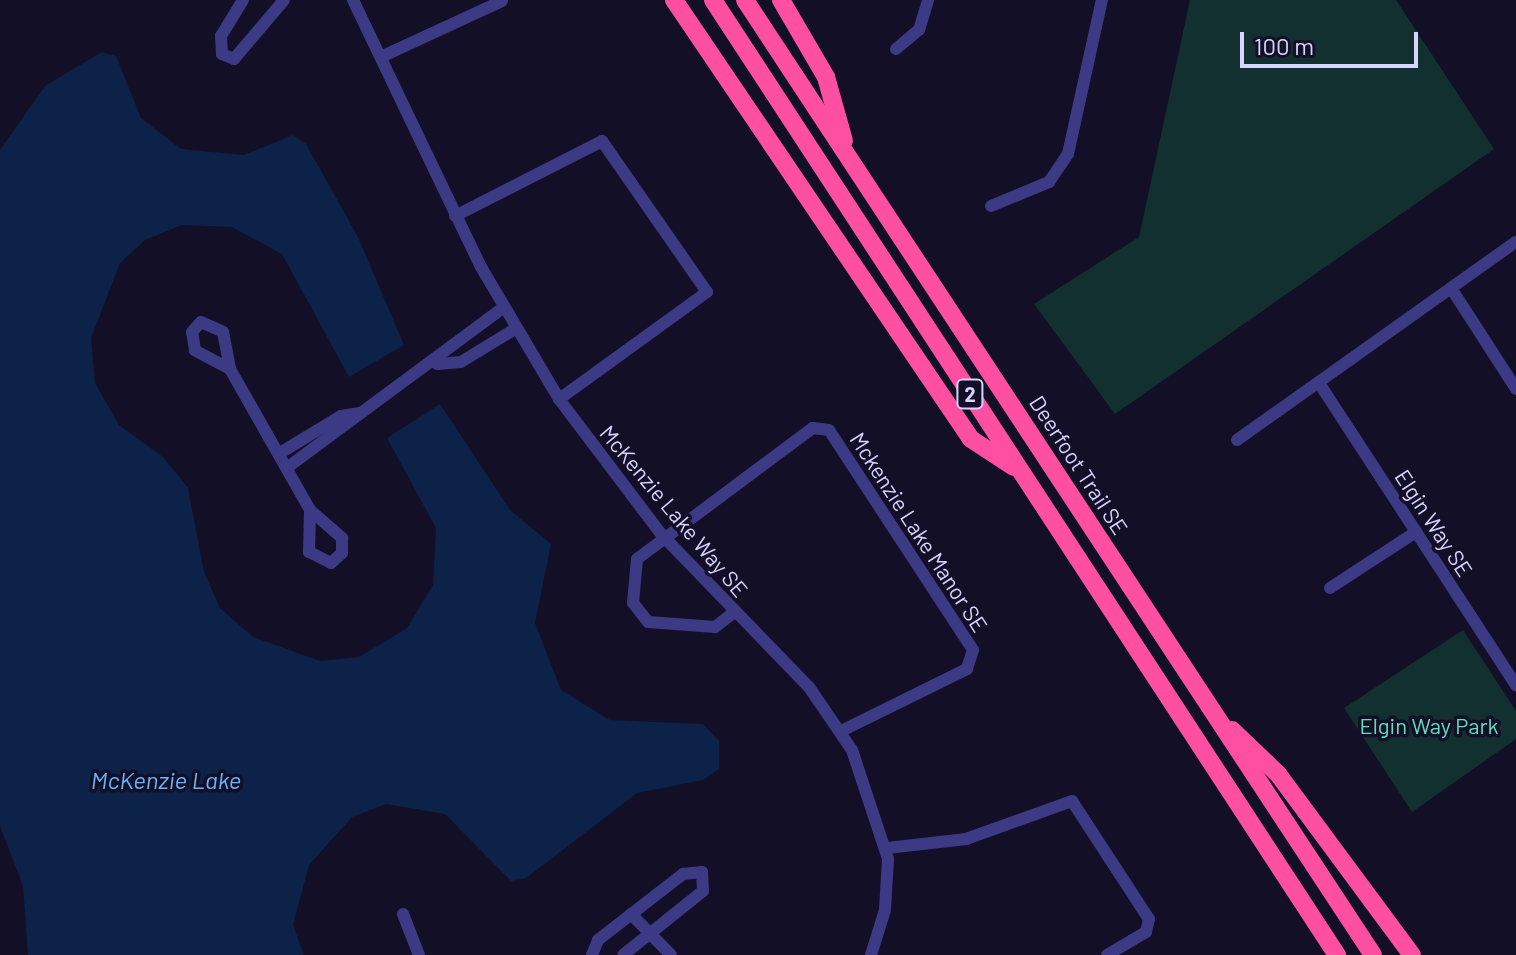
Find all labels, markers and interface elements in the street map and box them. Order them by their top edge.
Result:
scale bar [1244,16,1422,66]
text: 100 m [1254,31,1314,60]
road number: 2 [956,378,984,410]
street label: Deerfoot Trail SE [1024,391,1134,539]
street label: McKenzie Lake Way SE [594,420,754,602]
street label: Mckenzie Lake Manor SE [845,427,993,637]
street label: Elgin Way SE [1390,465,1478,581]
park label: Elgin Way Park [1359,713,1499,739]
water label: McKenzie Lake [91,766,241,794]

